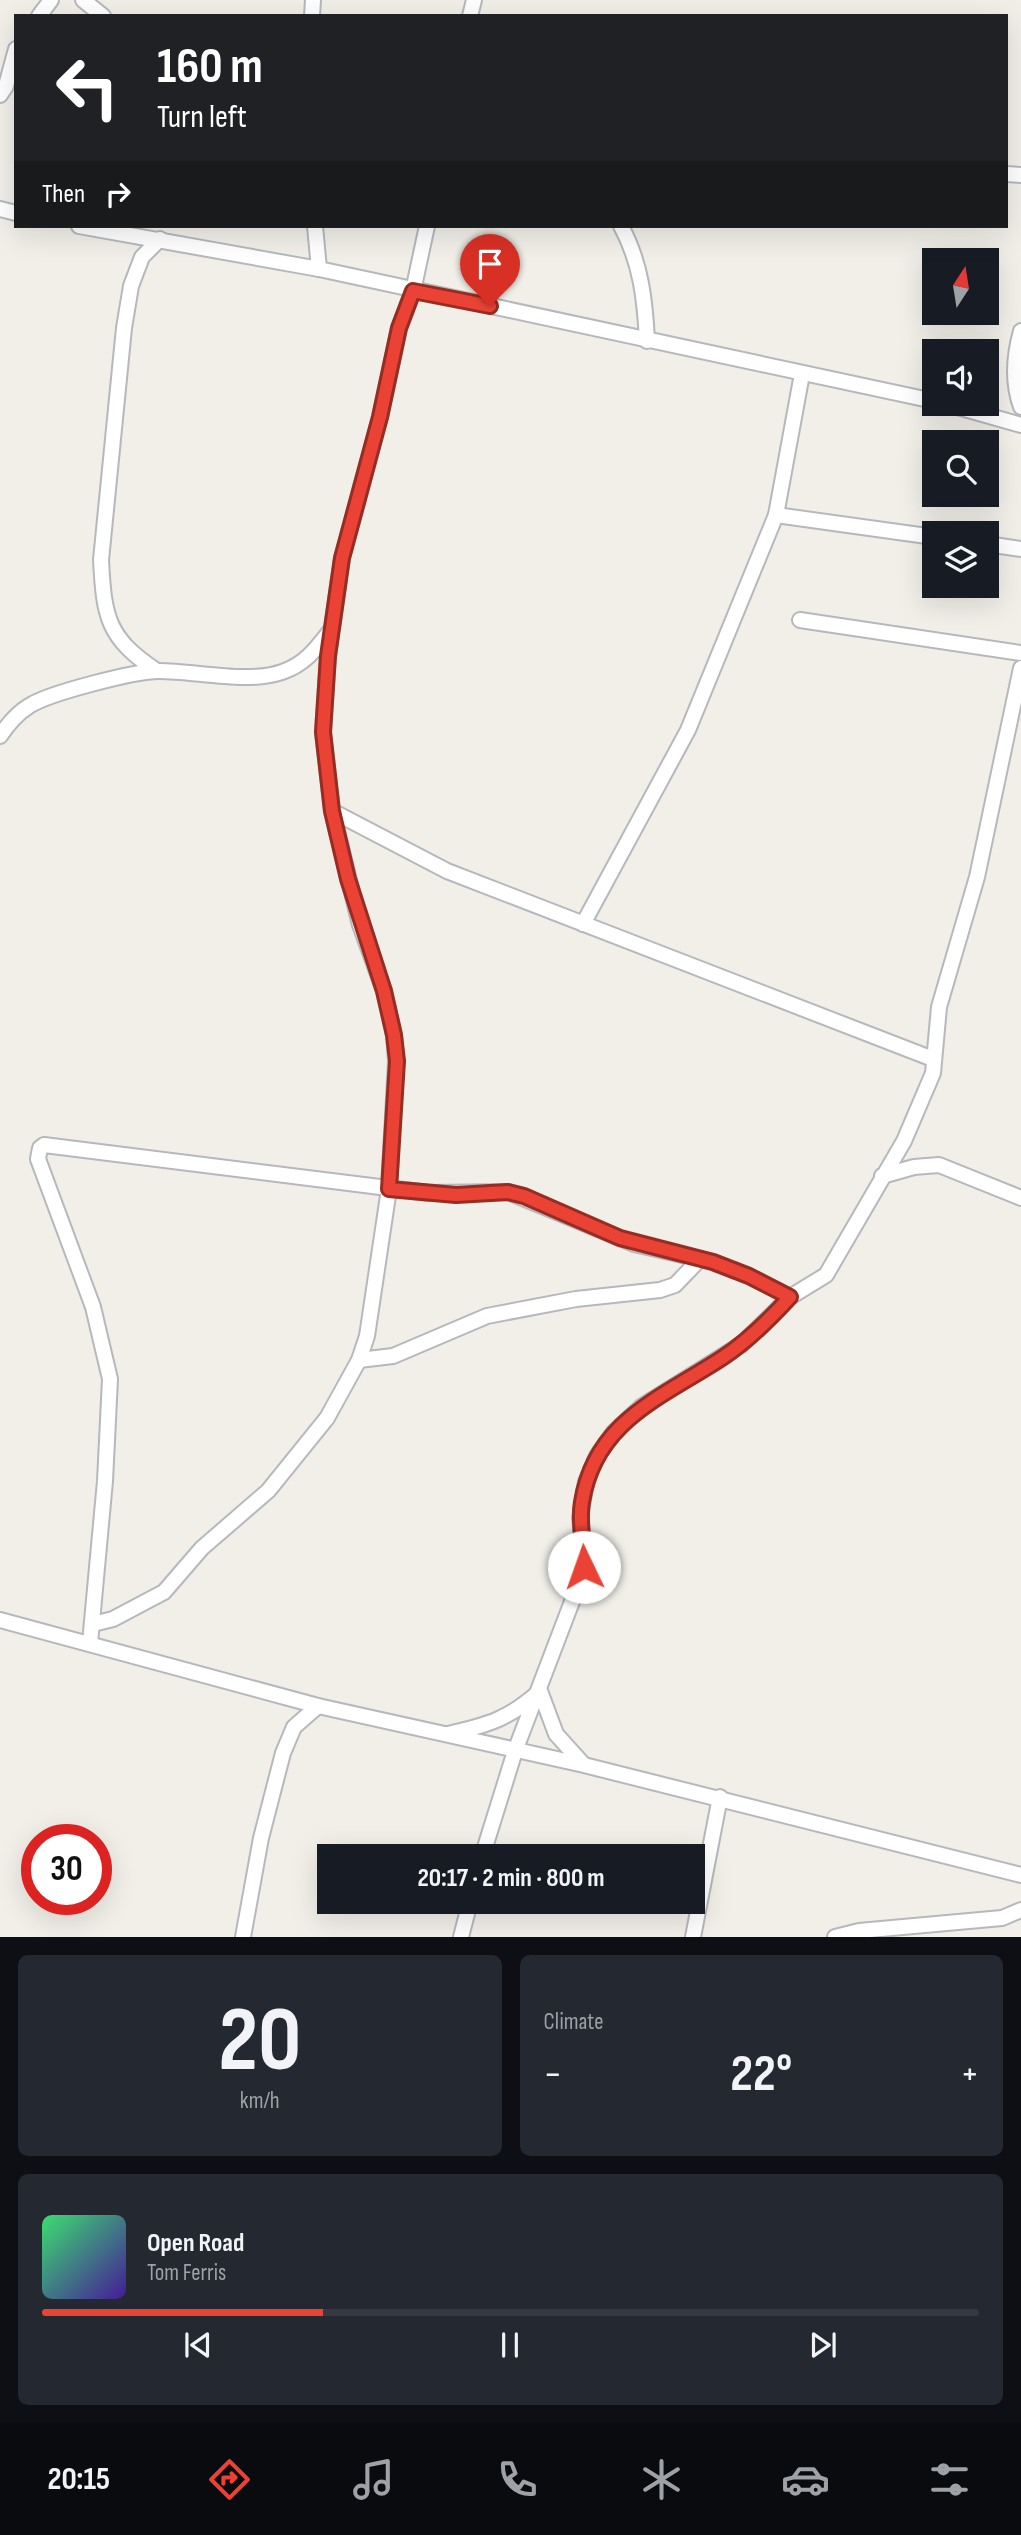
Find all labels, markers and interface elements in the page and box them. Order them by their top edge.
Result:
text: 160 m [157,38,263,97]
icon: left [42,42,133,133]
text: Turn left [157,98,247,137]
icon: right [99,175,137,213]
text: Then [42,179,85,210]
pin [460,234,520,306]
icon: arrive [471,245,509,283]
north arrow [922,248,999,326]
map controls [922,248,999,598]
button: sound [922,339,999,416]
button: search [922,430,999,507]
button: layers [922,521,999,598]
position arrow [547,1530,621,1604]
speed limit sign: 30 [21,1824,112,1915]
text: 20:17 · 2 min · 800 m [417,1863,605,1894]
text: 20 [218,1987,301,2096]
text: Climate [544,2008,603,2036]
text: 22° [730,2043,792,2106]
text: − [544,2052,562,2097]
text: + [960,2052,979,2097]
text: km/h [240,2087,280,2115]
text: Open Road [147,2228,244,2259]
text: Tom Ferris [147,2259,226,2287]
icon: previous [179,2326,217,2364]
icon: pause [491,2326,529,2364]
icon: next [804,2326,842,2364]
icon: directions [205,2455,254,2504]
icon: music [349,2455,398,2504]
icon: phone [493,2455,542,2504]
icon: climate [637,2455,686,2504]
icon: car [781,2455,830,2504]
icon: filters [925,2455,974,2504]
text: 20:15 [47,2460,110,2499]

